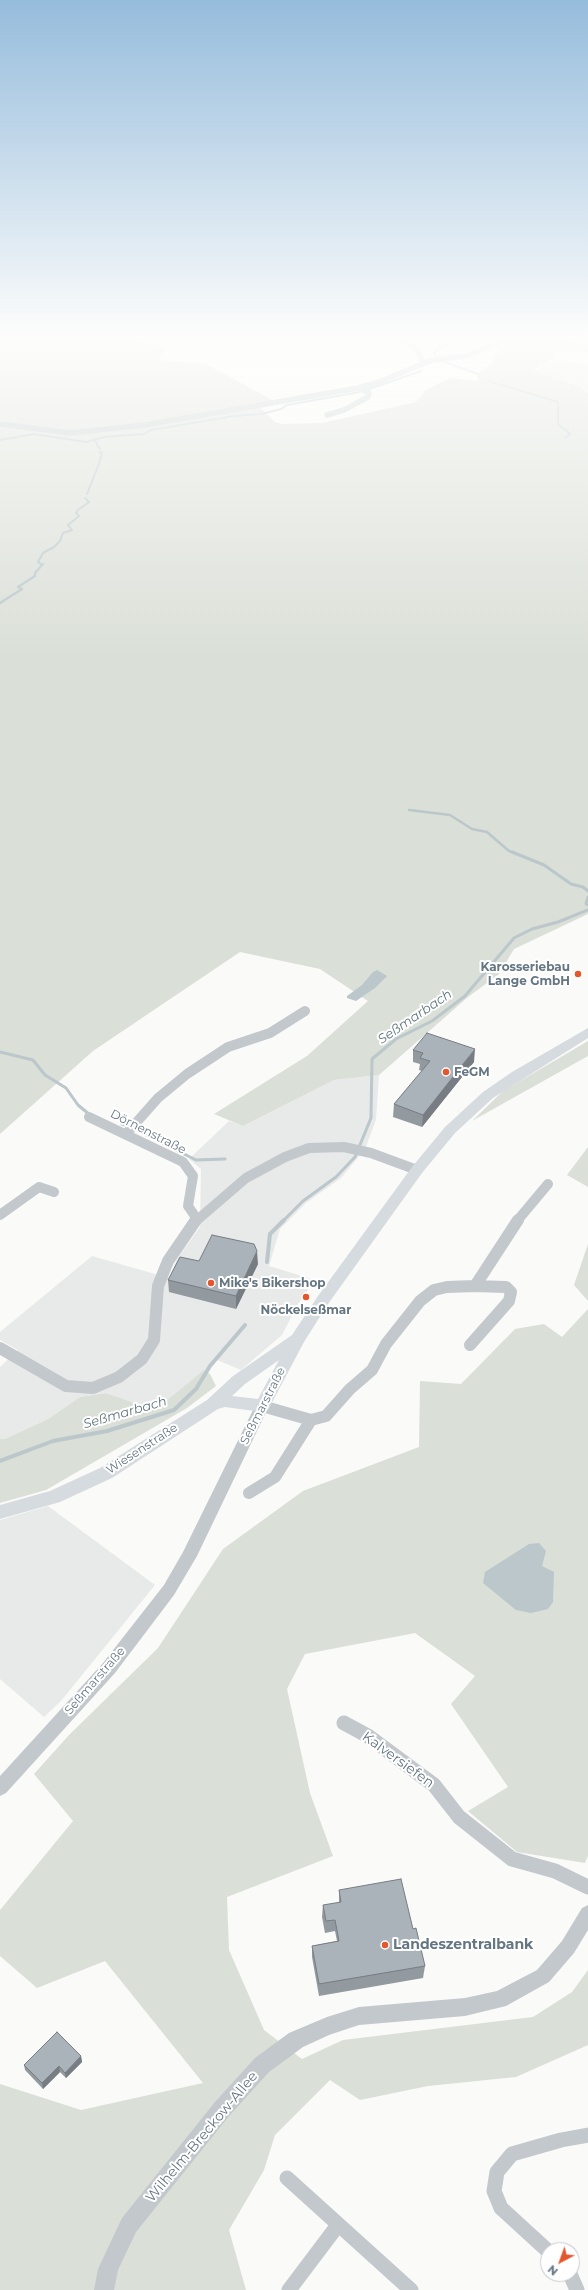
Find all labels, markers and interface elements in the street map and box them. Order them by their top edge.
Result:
place label: Karosseriebau Lange GmbH [480,960,570,988]
marker: Karosseriebau Lange GmbH [573,969,583,979]
water label: Seßmarbach [375,987,455,1047]
place label: FeGM [454,1065,490,1079]
marker: FeGM [441,1067,451,1077]
street label: Dörnenstraße [108,1107,188,1157]
place label: Mike's Bikershop [219,1276,326,1290]
marker: Mike's Bikershop [206,1278,216,1288]
marker: Nöckelseßmar [301,1292,311,1302]
place label: Nöckelseßmar [261,1303,351,1317]
street label: Seßmarstraße [237,1365,289,1447]
water label: Seßmarbach [82,1394,168,1432]
street label: Wiesenstraße [104,1421,180,1477]
street label: Seßmarstraße [62,1644,128,1718]
street label: Kalversiefen [359,1728,437,1792]
place label: Landeszentralbank [393,1937,533,1953]
marker: Landeszentralbank [380,1940,390,1950]
street label: Wilhelm-Breckow-Allee [142,2068,262,2206]
north arrow [540,2242,580,2282]
text: N [545,2262,561,2279]

